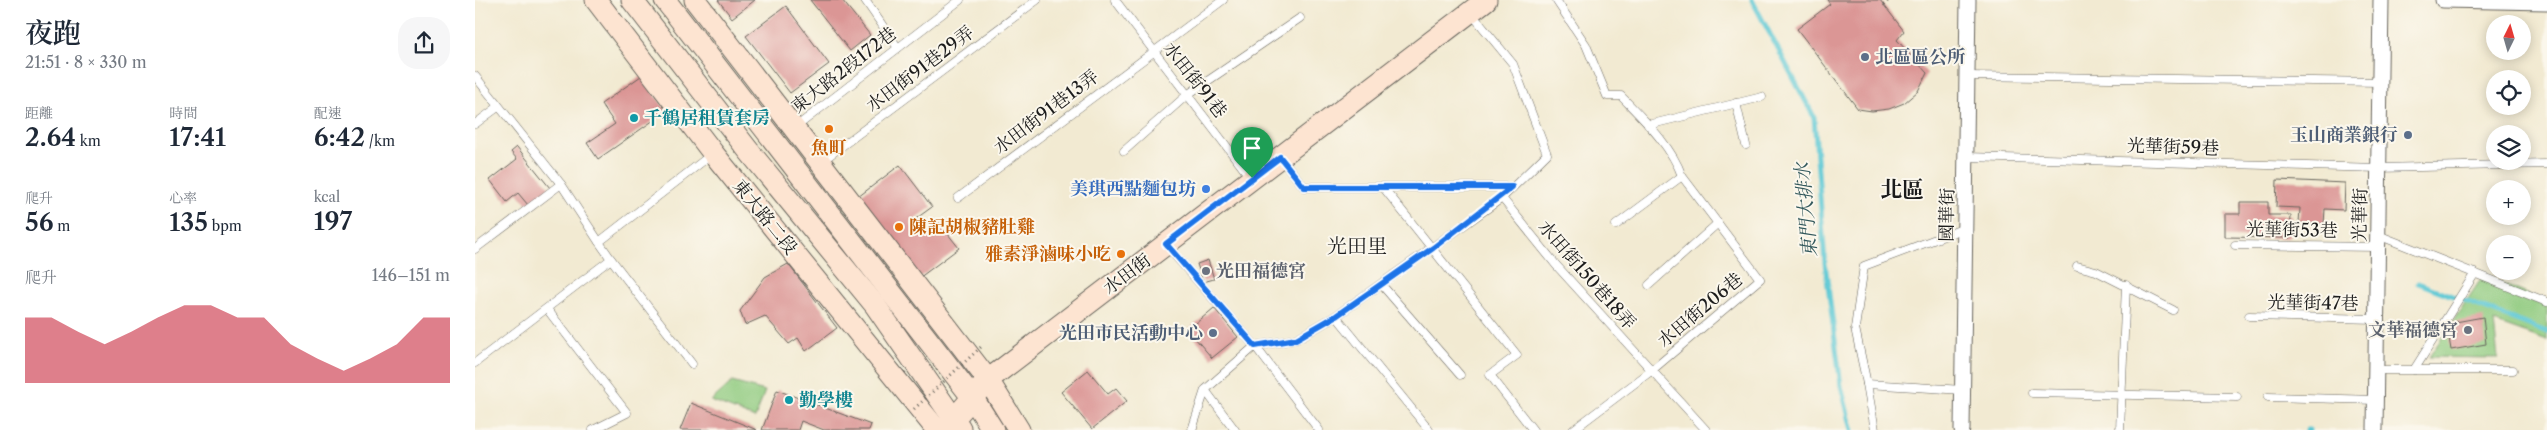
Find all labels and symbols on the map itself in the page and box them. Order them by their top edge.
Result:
north arrow [2486,15,2531,60]
street label: 水田街91巷29弄 [862,21,978,117]
street label: 東大路2段172巷 [787,22,901,118]
street label: 水田街91巷 [1159,38,1231,122]
place label: 北區區公所 [1875,46,1966,68]
marker: 北區區公所 [1859,51,1871,63]
street label: 水田街91巷13弄 [989,65,1103,159]
place label: 千鶴居租賃套房 [644,107,770,129]
marker: 千鶴居租賃套房 [628,112,640,124]
marker: 魚町 [823,123,835,135]
place label: 玉山商業銀行 [2290,124,2398,146]
pin [1231,127,1273,178]
marker: 玉山商業銀行 [2402,129,2414,141]
street label: 光華街59巷 [2126,134,2220,160]
place label: 魚町 [811,137,847,159]
water label: 東門大排水 [1790,160,1822,258]
street label: 東大路二段 [728,175,802,259]
district label: 北區 [1880,176,1924,203]
place label: 美琪西點麵包坊 [1070,178,1196,200]
marker: 美琪西點麵包坊 [1200,183,1212,195]
street label: 國華街 [1936,188,1958,242]
street label: 光華街 [2349,188,2371,242]
place label: 陳記胡椒豬肚雞 [909,216,1035,238]
street label: 水田街150巷18弄 [1534,216,1640,334]
street label: 光華街53巷 [2246,218,2338,242]
marker: 陳記胡椒豬肚雞 [893,221,905,233]
district label: 光田里 [1327,234,1387,258]
place label: 雅素淨滷味小吃 [985,243,1111,265]
marker: 雅素淨滷味小吃 [1115,248,1127,260]
street label: 水田街 [1099,249,1155,299]
place label: 光田福德宮 [1216,260,1306,282]
marker: 光田福德宮 [1200,265,1212,277]
street label: 水田街206巷 [1653,268,1747,352]
street label: 光華街47巷 [2267,291,2359,315]
place label: 文華福德宮 [2368,319,2458,341]
place label: 光田市民活動中心 [1059,322,1203,344]
marker: 文華福德宮 [2462,324,2474,336]
marker: 光田市民活動中心 [1207,327,1219,339]
place label: 勤學樓 [799,389,853,411]
marker: 勤學樓 [783,394,795,406]

